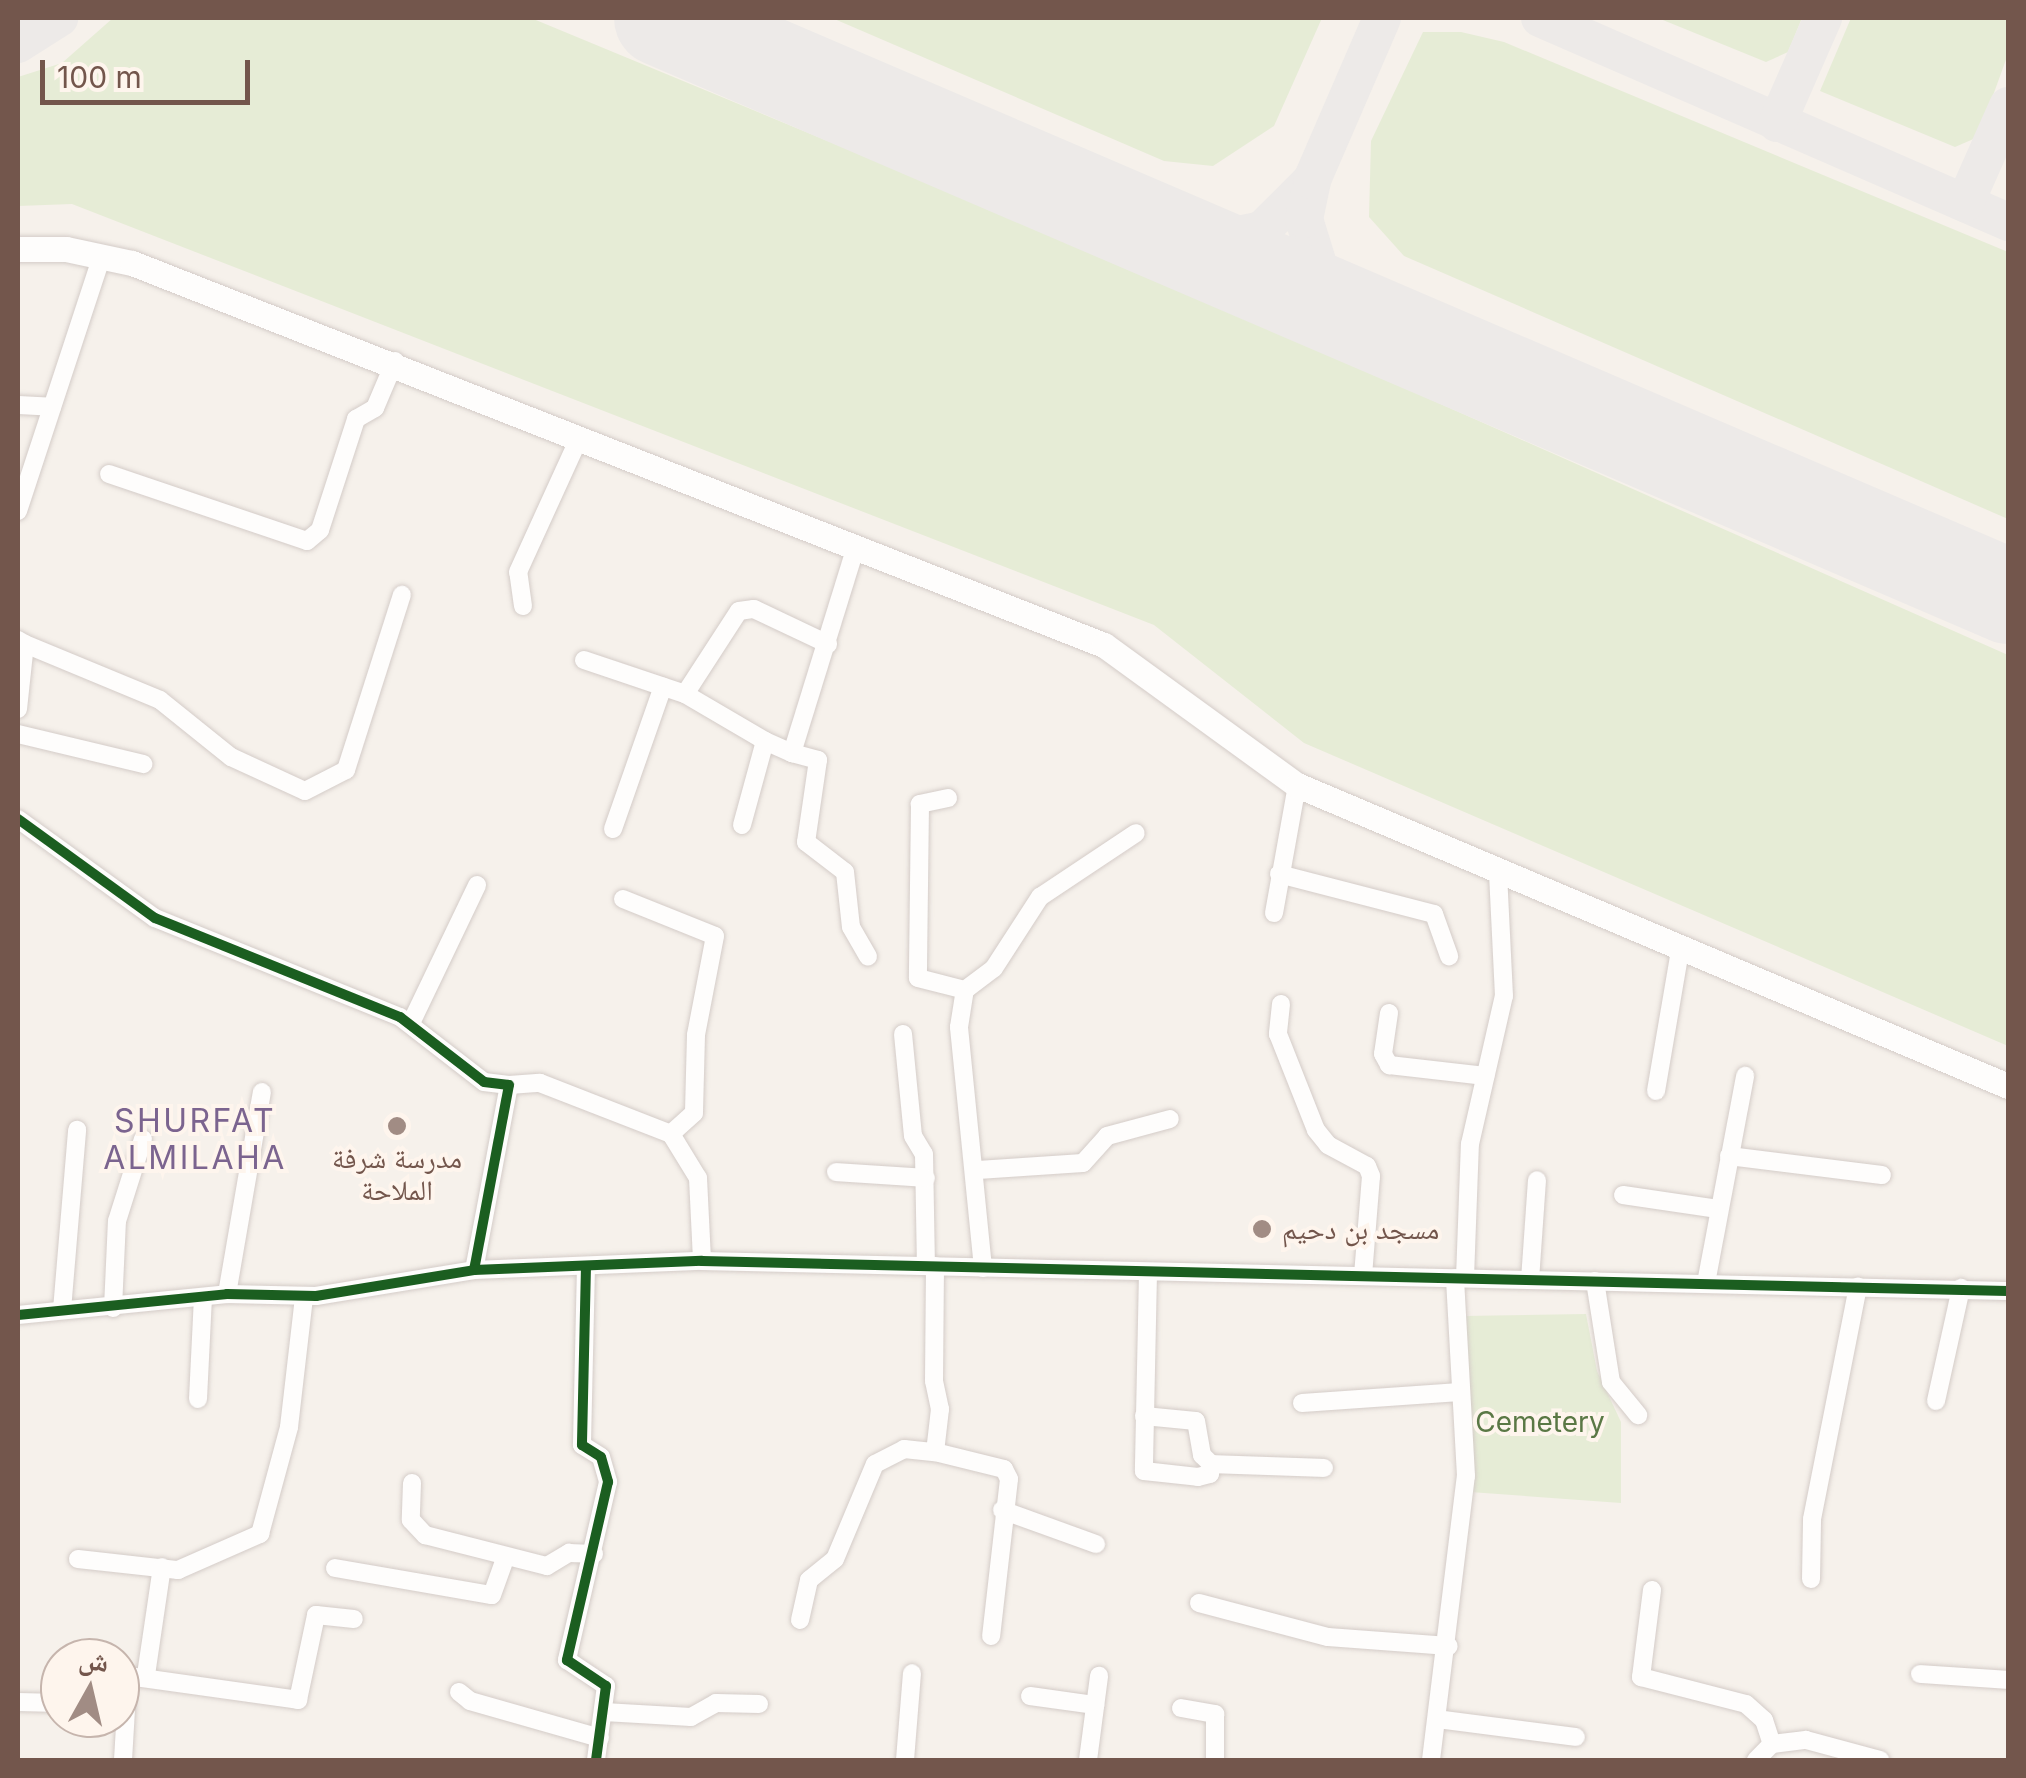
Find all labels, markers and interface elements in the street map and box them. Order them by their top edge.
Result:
scale bar [45,40,255,102]
text: 100 m [57,59,142,95]
district label: SHURFAT ALMILAHA [103,1103,287,1178]
marker: مدرسة شرفة الملاحة [386,1115,408,1137]
place label: مدرسة شرفة الملاحة [332,1141,462,1207]
place label: مسجد بن دحيم [1282,1212,1439,1246]
marker: مسجد بن دحيم [1251,1218,1273,1240]
park label: Cemetery [1475,1405,1605,1439]
north arrow [40,1638,140,1738]
text: ش [77,1641,111,1679]

